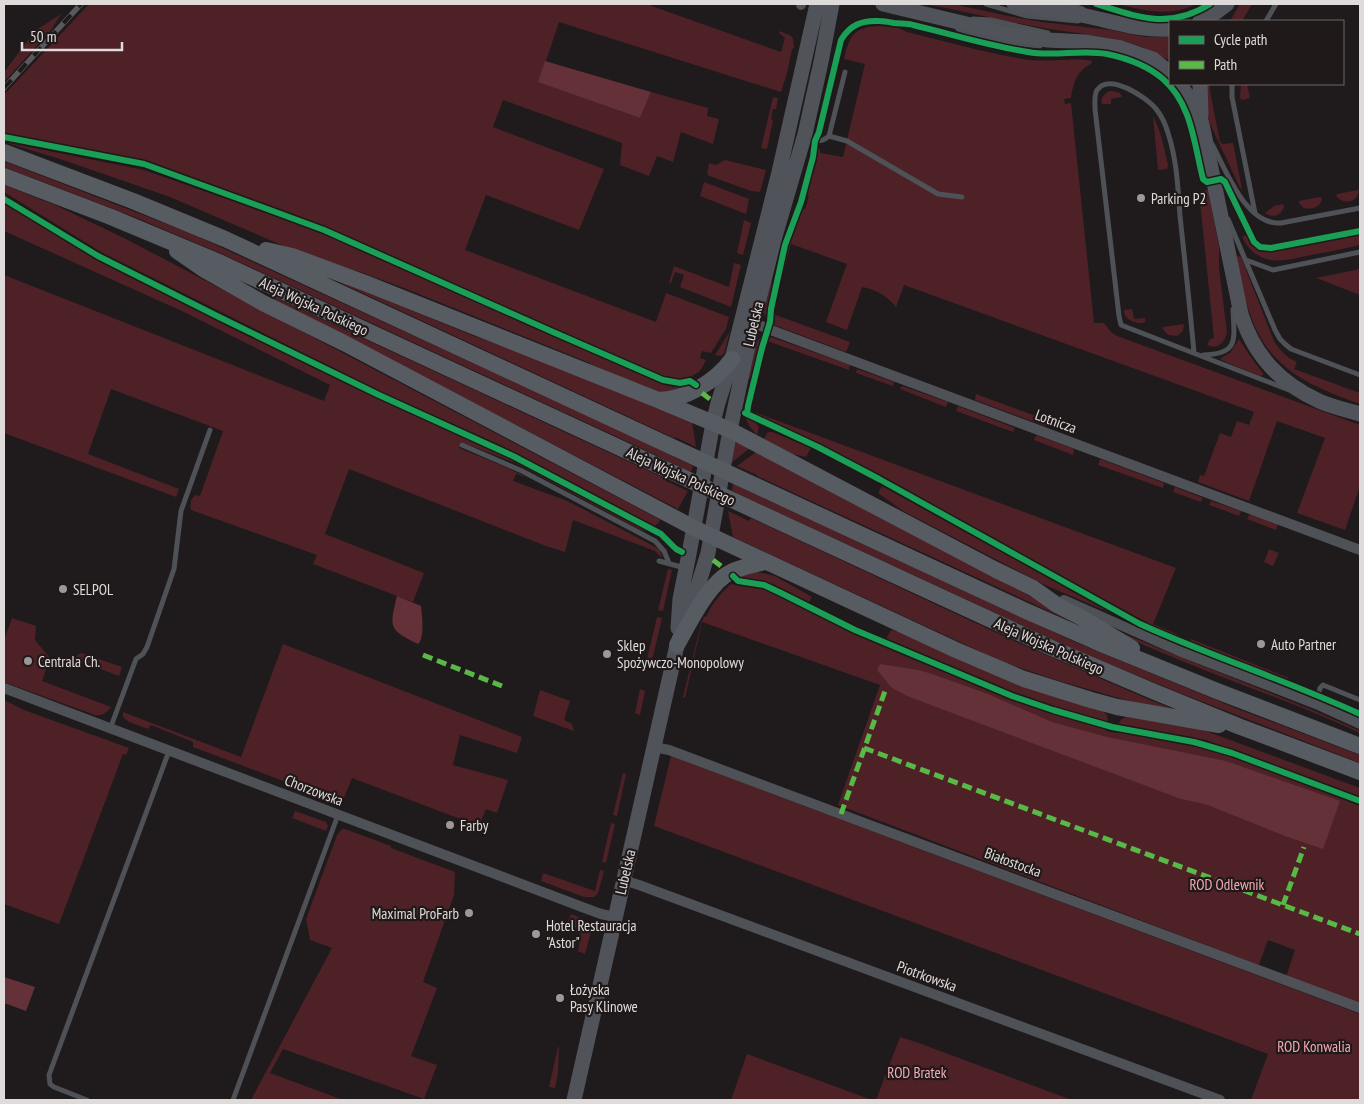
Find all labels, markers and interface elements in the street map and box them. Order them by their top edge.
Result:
scale bar [22,20,122,52]
legend [1169,20,1344,85]
text: 50 m [30,27,56,46]
text: Cycle path [1214,30,1267,49]
text: Path [1214,55,1237,74]
place label: Parking P2 [1151,189,1206,208]
marker: Parking P2 [1135,192,1147,204]
street label: Aleja Wojska Polskiego [257,273,371,339]
street label: Lubelska [739,300,767,348]
street label: Lotnicza [1033,405,1079,437]
street label: Aleja Wojska Polskiego [624,443,738,509]
place label: SELPOL [73,580,114,599]
marker: SELPOL [57,583,69,595]
street label: Aleja Wojska Polskiego [991,613,1107,679]
place label: Auto Partner [1271,635,1337,654]
place label: Sklep Spożywczo-Monopolowy [617,636,744,672]
marker: Auto Partner [1255,638,1267,650]
marker: Sklep Spożywczo-Monopolowy [601,648,613,660]
place label: Centrala Ch. [38,652,101,671]
marker: Centrala Ch. [22,655,34,667]
street label: Chorzowska [282,770,346,810]
place label: Farby [460,816,489,835]
marker: Farby [444,819,456,831]
street label: Białostocka [982,843,1044,881]
street label: Lubelska [611,848,639,896]
park label: ROD Odlewnik [1190,875,1265,894]
place label: Maximal ProFarb [372,904,459,923]
marker: Maximal ProFarb [463,907,475,919]
place label: Hotel Restauracja "Astor" [546,916,637,952]
marker: Hotel Restauracja "Astor" [530,928,542,940]
street label: Piotrkowska [894,956,960,996]
place label: Łożyska Pasy Klinowe [570,980,638,1016]
marker: Łożyska Pasy Klinowe [554,992,566,1004]
park label: ROD Konwalia [1277,1037,1351,1056]
park label: ROD Bratek [887,1063,947,1082]

